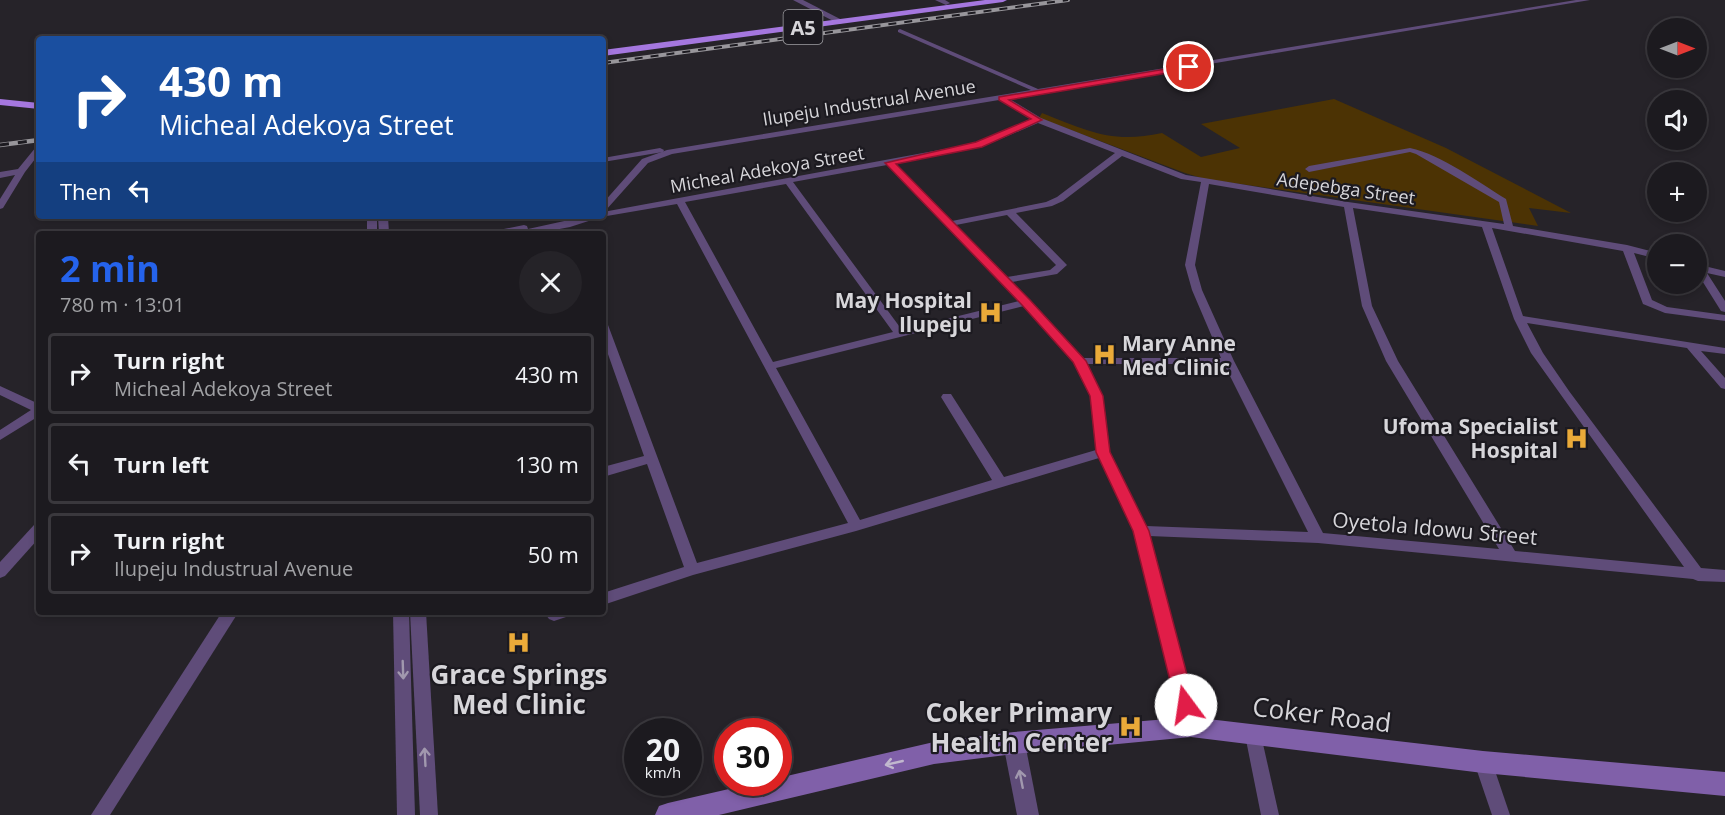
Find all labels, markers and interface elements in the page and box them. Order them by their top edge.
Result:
road number: A5 [784,10,822,44]
north arrow [1647,18,1707,78]
map controls [1647,18,1707,294]
pin [1163,41,1214,92]
icon: arrive [1172,50,1205,83]
text: 430 m [159,52,283,109]
icon: right [60,60,138,138]
street label: Ilupeju Industrual Avenue [761,73,977,131]
button: sound [1647,90,1707,150]
text: Micheal Adekoya Street [159,106,454,143]
street label: Micheal Adekoya Street [668,140,866,198]
button: + [1647,162,1707,222]
street label: Adepebga Street [1275,166,1417,210]
icon: left [123,174,156,207]
text: Then [60,176,111,206]
button: − [1647,234,1707,294]
text: 2 min [60,244,160,293]
button: close [519,251,582,314]
place label: May Hospital Ilupeju [835,286,972,338]
text: 780 m · 13:01 [60,291,185,318]
hospital icon: May Hospital Ilupeju [977,299,1003,325]
place label: Mary Anne Med Clinic [1122,329,1236,381]
hospital icon: Mary Anne Med Clinic [1091,342,1117,368]
text: Turn right [114,345,225,375]
icon: right [63,357,96,390]
text: 430 m [515,359,579,389]
text: Micheal Adekoya Street [114,375,332,402]
place label: Ufoma Specialist Hospital [1383,412,1558,464]
hospital icon: Ufoma Specialist Hospital [1563,425,1589,451]
icon: left [63,447,96,480]
text: Turn left [114,449,209,479]
text: 130 m [515,449,579,479]
street label: Oyetola Idowu Street [1331,505,1539,551]
text: Turn right [114,525,225,555]
icon: right [63,537,96,570]
text: 50 m [528,539,579,569]
text: Ilupeju Industrual Avenue [114,555,353,582]
hospital icon: Grace Springs Med Clinic [506,630,532,656]
place label: Grace Springs Med Clinic [430,656,608,722]
one-way arrow [397,660,408,680]
position arrow [1154,673,1218,737]
street label: Coker Road [1250,688,1394,740]
place label: Coker Primary Health Center [925,694,1112,760]
hospital icon: Coker Primary Health Center [1117,714,1143,740]
speed limit sign: 30 [714,718,792,796]
text: 20 [646,729,680,770]
one-way arrow [419,747,430,767]
one-way arrow [885,757,904,769]
text: km/h [645,762,681,782]
one-way arrow [1015,770,1026,789]

